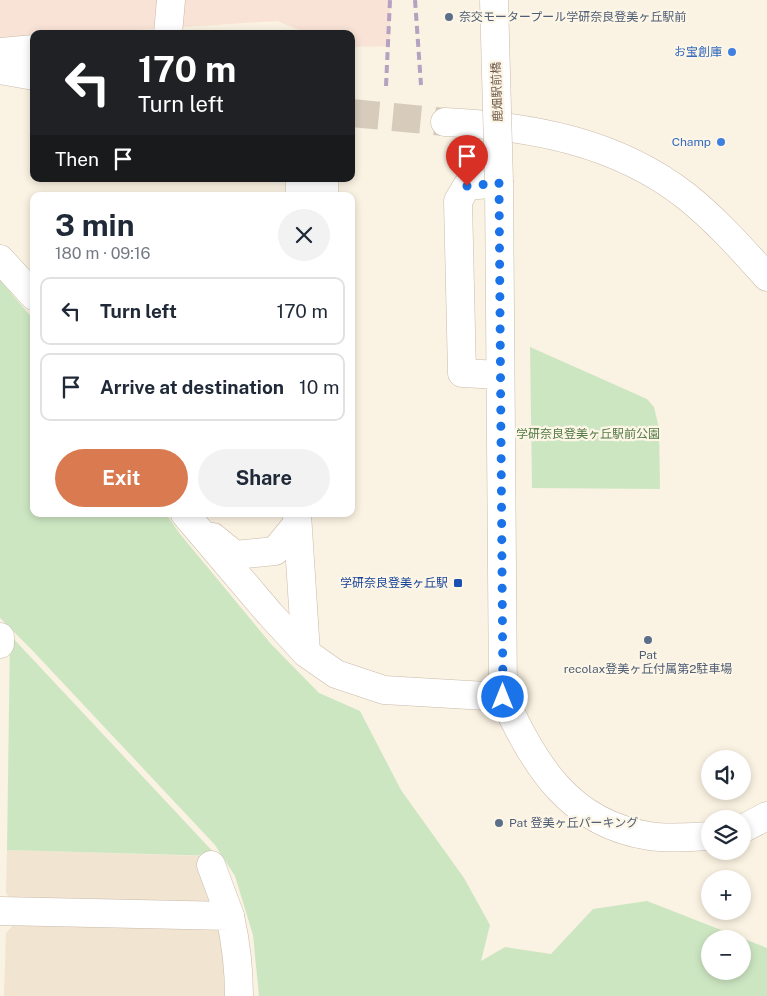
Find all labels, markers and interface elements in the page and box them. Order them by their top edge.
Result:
place label: 奈交モータープール学研奈良登美ヶ丘駅前 [459,10,686,24]
marker: 奈交モータープール学研奈良登美ヶ丘駅前 [443,11,455,23]
place label: お宝創庫 [674,45,722,59]
marker: お宝創庫 [726,46,738,58]
text: 170 m [138,49,236,90]
icon: left [55,50,120,115]
street label: 鹿畑駅前橋 [489,62,505,122]
text: Turn left [138,91,224,117]
pin [446,135,488,186]
place label: Champ [672,135,711,149]
marker: Champ [715,136,727,148]
icon: arrive [453,142,481,170]
icon: arrive [109,145,137,173]
text: Then [55,148,99,170]
text: 3 min [55,207,134,243]
button: close [278,209,330,261]
text: 180 m · 09:16 [55,244,150,263]
icon: left [57,297,85,325]
text: Turn left [100,300,177,322]
text: 170 m [277,300,328,322]
icon: arrive [57,373,85,401]
text: Arrive at destination [100,376,284,398]
text: 10 m [299,376,340,398]
park label: 学研奈良登美ヶ丘駅前公園 [516,427,660,441]
button: Exit [55,449,188,507]
button: Share [198,449,330,507]
place label: 学研奈良登美ヶ丘駅 [340,576,448,590]
marker: 学研奈良登美ヶ丘駅 [452,577,464,589]
marker: Pat recolax登美ヶ丘付属第2駐車場 [642,634,654,646]
place label: Pat recolax登美ヶ丘付属第2駐車場 [564,648,732,676]
position arrow [476,670,528,722]
map controls [701,750,751,980]
button: sound [701,750,751,800]
button: layers [701,810,751,860]
place label: Pat 登美ヶ丘パーキング [509,816,638,830]
marker: Pat 登美ヶ丘パーキング [493,817,505,829]
button: + [701,870,751,920]
button: − [701,930,751,980]

